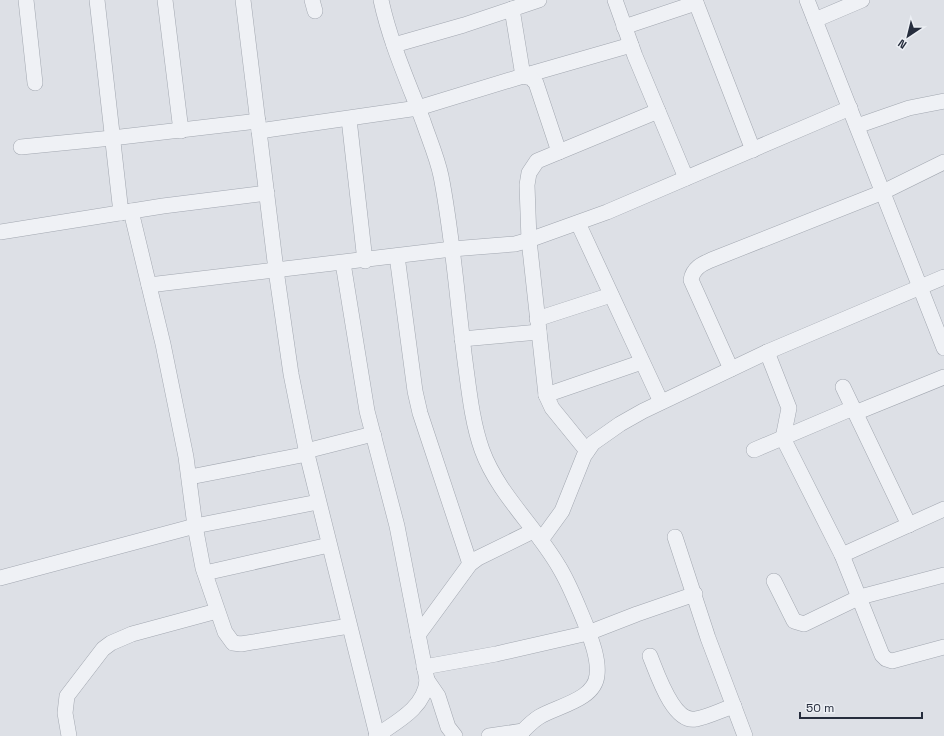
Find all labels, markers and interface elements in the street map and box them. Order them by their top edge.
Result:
north arrow [888,16,928,56]
text: N [895,36,909,52]
scale bar [800,694,922,720]
text: 50 m [806,700,834,716]

